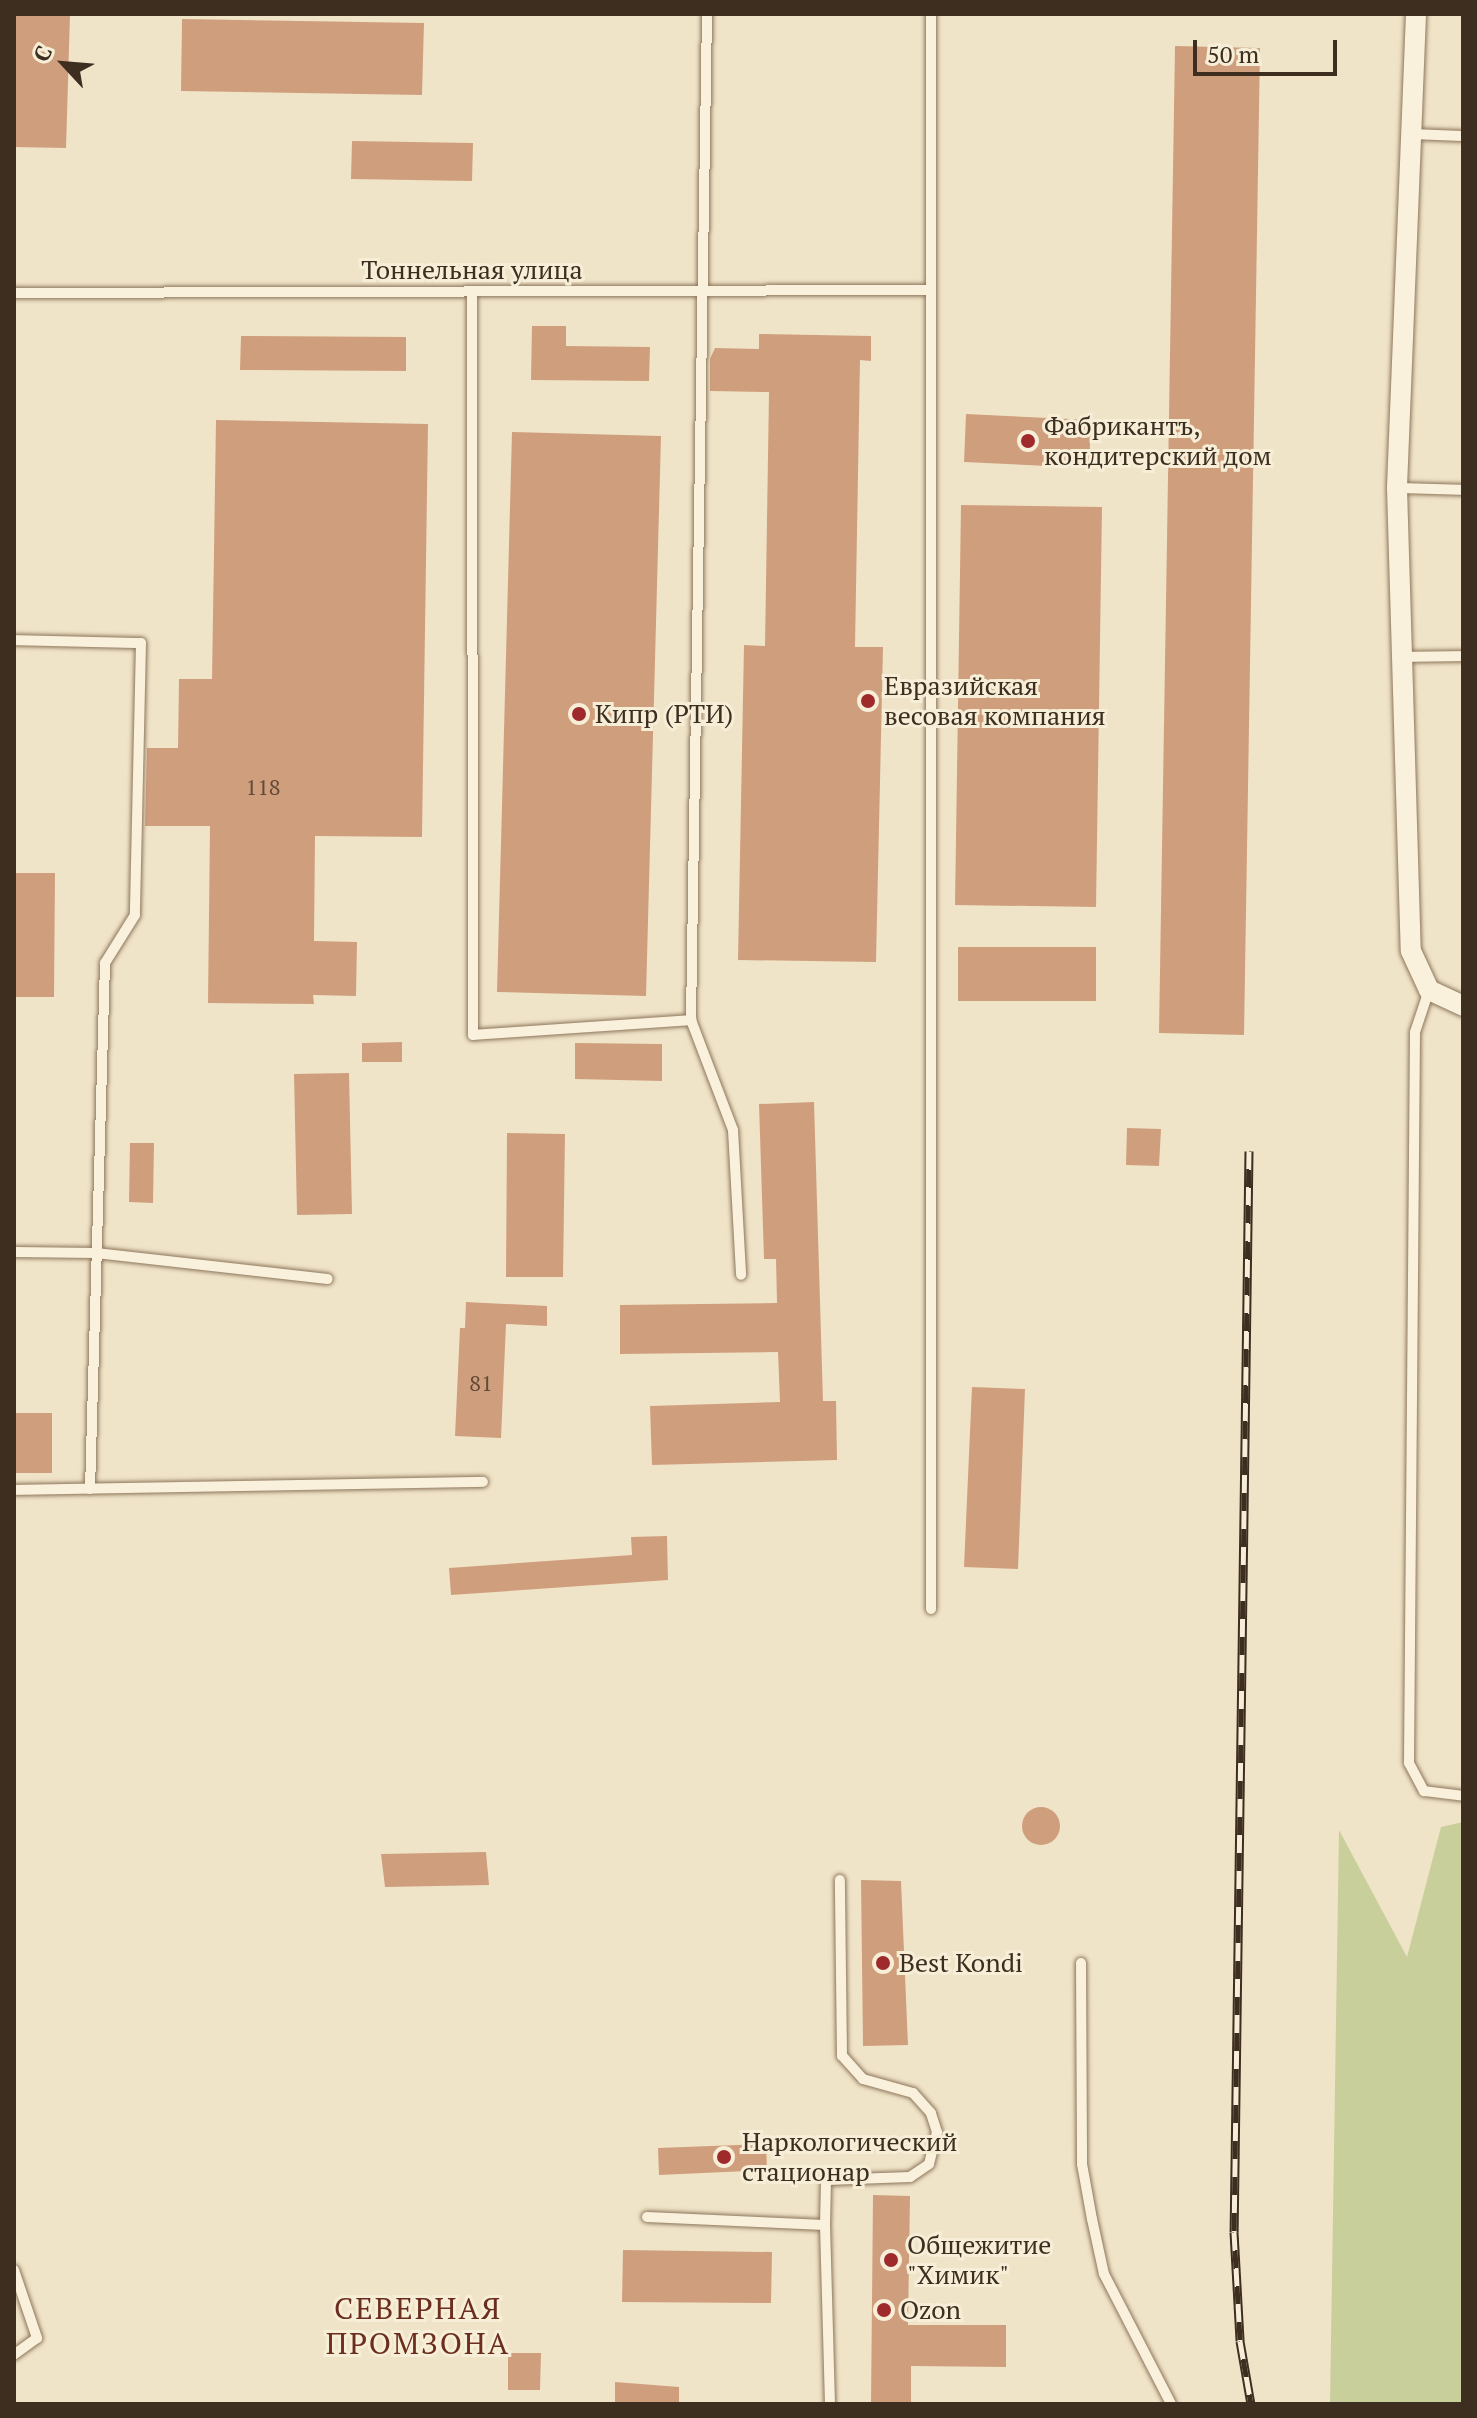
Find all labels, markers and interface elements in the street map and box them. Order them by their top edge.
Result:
north arrow [24,24,104,104]
scale bar [1197,24,1341,74]
text: 50 m [1207,38,1259,70]
text: С [26,40,58,66]
street label: Тоннельная улица [361,254,583,286]
place label: Фабрикантъ, кондитерский дом [1044,410,1272,472]
marker: Фабрикантъ, кондитерский дом [1019,432,1037,450]
place label: Евразийская весовая компания [884,670,1106,732]
marker: Евразийская весовая компания [859,692,877,710]
place label: Кипр (РТИ) [595,698,733,730]
marker: Кипр (РТИ) [570,705,588,723]
house number: 118 [245,774,281,800]
house number: 81 [469,1370,493,1396]
place label: Best Kondi [899,1947,1023,1979]
marker: Best Kondi [874,1954,892,1972]
place label: Наркологический стационар [742,2126,957,2188]
marker: Наркологический стационар [713,2146,735,2168]
place label: Общежитие "Химик" [907,2229,1051,2290]
marker: Общежитие "Химик" [882,2251,900,2269]
district label: СЕВЕРНАЯ ПРОМЗОНА [326,2290,510,2360]
place label: Ozon [900,2294,961,2326]
marker: Ozon [875,2301,893,2319]

